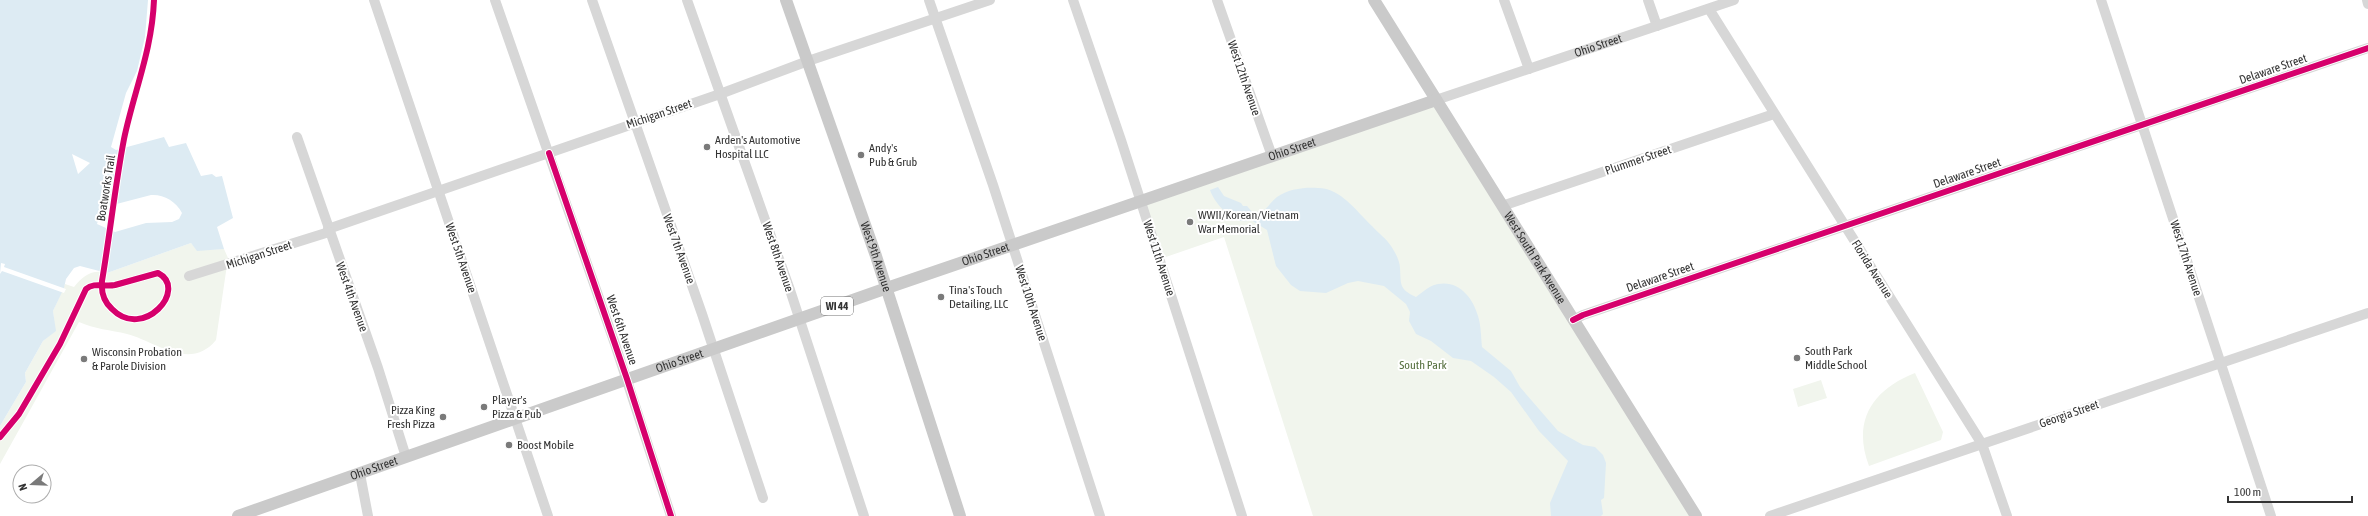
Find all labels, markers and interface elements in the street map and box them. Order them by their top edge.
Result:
street label: Ohio Street [1573,31,1624,60]
street label: West 12th Avenue [1225,39,1263,117]
street label: Delaware Street [2237,51,2309,87]
street label: Michigan Street [625,96,694,132]
place label: Arden's Automotive Hospital LLC [715,133,800,161]
street label: Ohio Street [1266,135,1318,164]
place label: Andy's Pub & Grub [869,141,918,169]
marker: Arden's Automotive Hospital LLC [702,142,712,152]
street label: Plummer Street [1603,142,1673,178]
marker: Andy's Pub & Grub [856,150,866,160]
street label: Boatworks Trail [94,153,118,222]
street label: Delaware Street [1931,155,2003,191]
place label: WWII/Korean/Vietnam War Memorial [1198,208,1299,236]
street label: West South Park Avenue [1501,209,1569,306]
street label: West 7th Avenue [660,212,698,286]
marker: WWII/Korean/Vietnam War Memorial [1185,217,1195,227]
street label: West 11th Avenue [1140,218,1178,298]
street label: West 17th Avenue [2167,218,2205,298]
street label: West 8th Avenue [760,220,796,294]
street label: West 9th Avenue [858,220,894,294]
street label: West 5th Avenue [443,221,479,295]
street label: Florida Avenue [1849,237,1895,301]
street label: Michigan Street [224,238,294,272]
street label: Ohio Street [960,239,1012,269]
street label: Delaware Street [1624,259,1696,295]
street label: West 4th Avenue [333,260,371,334]
street label: West 10th Avenue [1012,263,1050,343]
place label: Tina's Touch Detailing, LLC [949,283,1009,311]
marker: Tina's Touch Detailing, LLC [936,292,946,302]
street label: West 6th Avenue [604,293,640,367]
road number: WI 44 [821,297,853,315]
place label: South Park Middle School [1805,344,1868,372]
place label: Wisconsin Probation & Parole Division [92,345,182,373]
street label: Ohio Street [654,346,706,376]
marker: South Park Middle School [1792,353,1802,363]
marker: Wisconsin Probation & Parole Division [79,354,89,364]
park label: South Park [1399,358,1447,372]
place label: Player's Pizza & Pub [492,393,542,421]
street label: Georgia Street [2037,397,2101,431]
marker: Player's Pizza & Pub [479,402,489,412]
place label: Pizza King Fresh Pizza [387,403,436,431]
marker: Pizza King Fresh Pizza [438,412,448,422]
place label: Boost Mobile [517,438,574,452]
marker: Boost Mobile [504,440,514,450]
street label: Ohio Street [348,453,400,483]
north arrow [12,464,52,504]
scale bar [2228,478,2352,504]
text: N [16,482,29,492]
text: 100 m [2234,485,2261,499]

